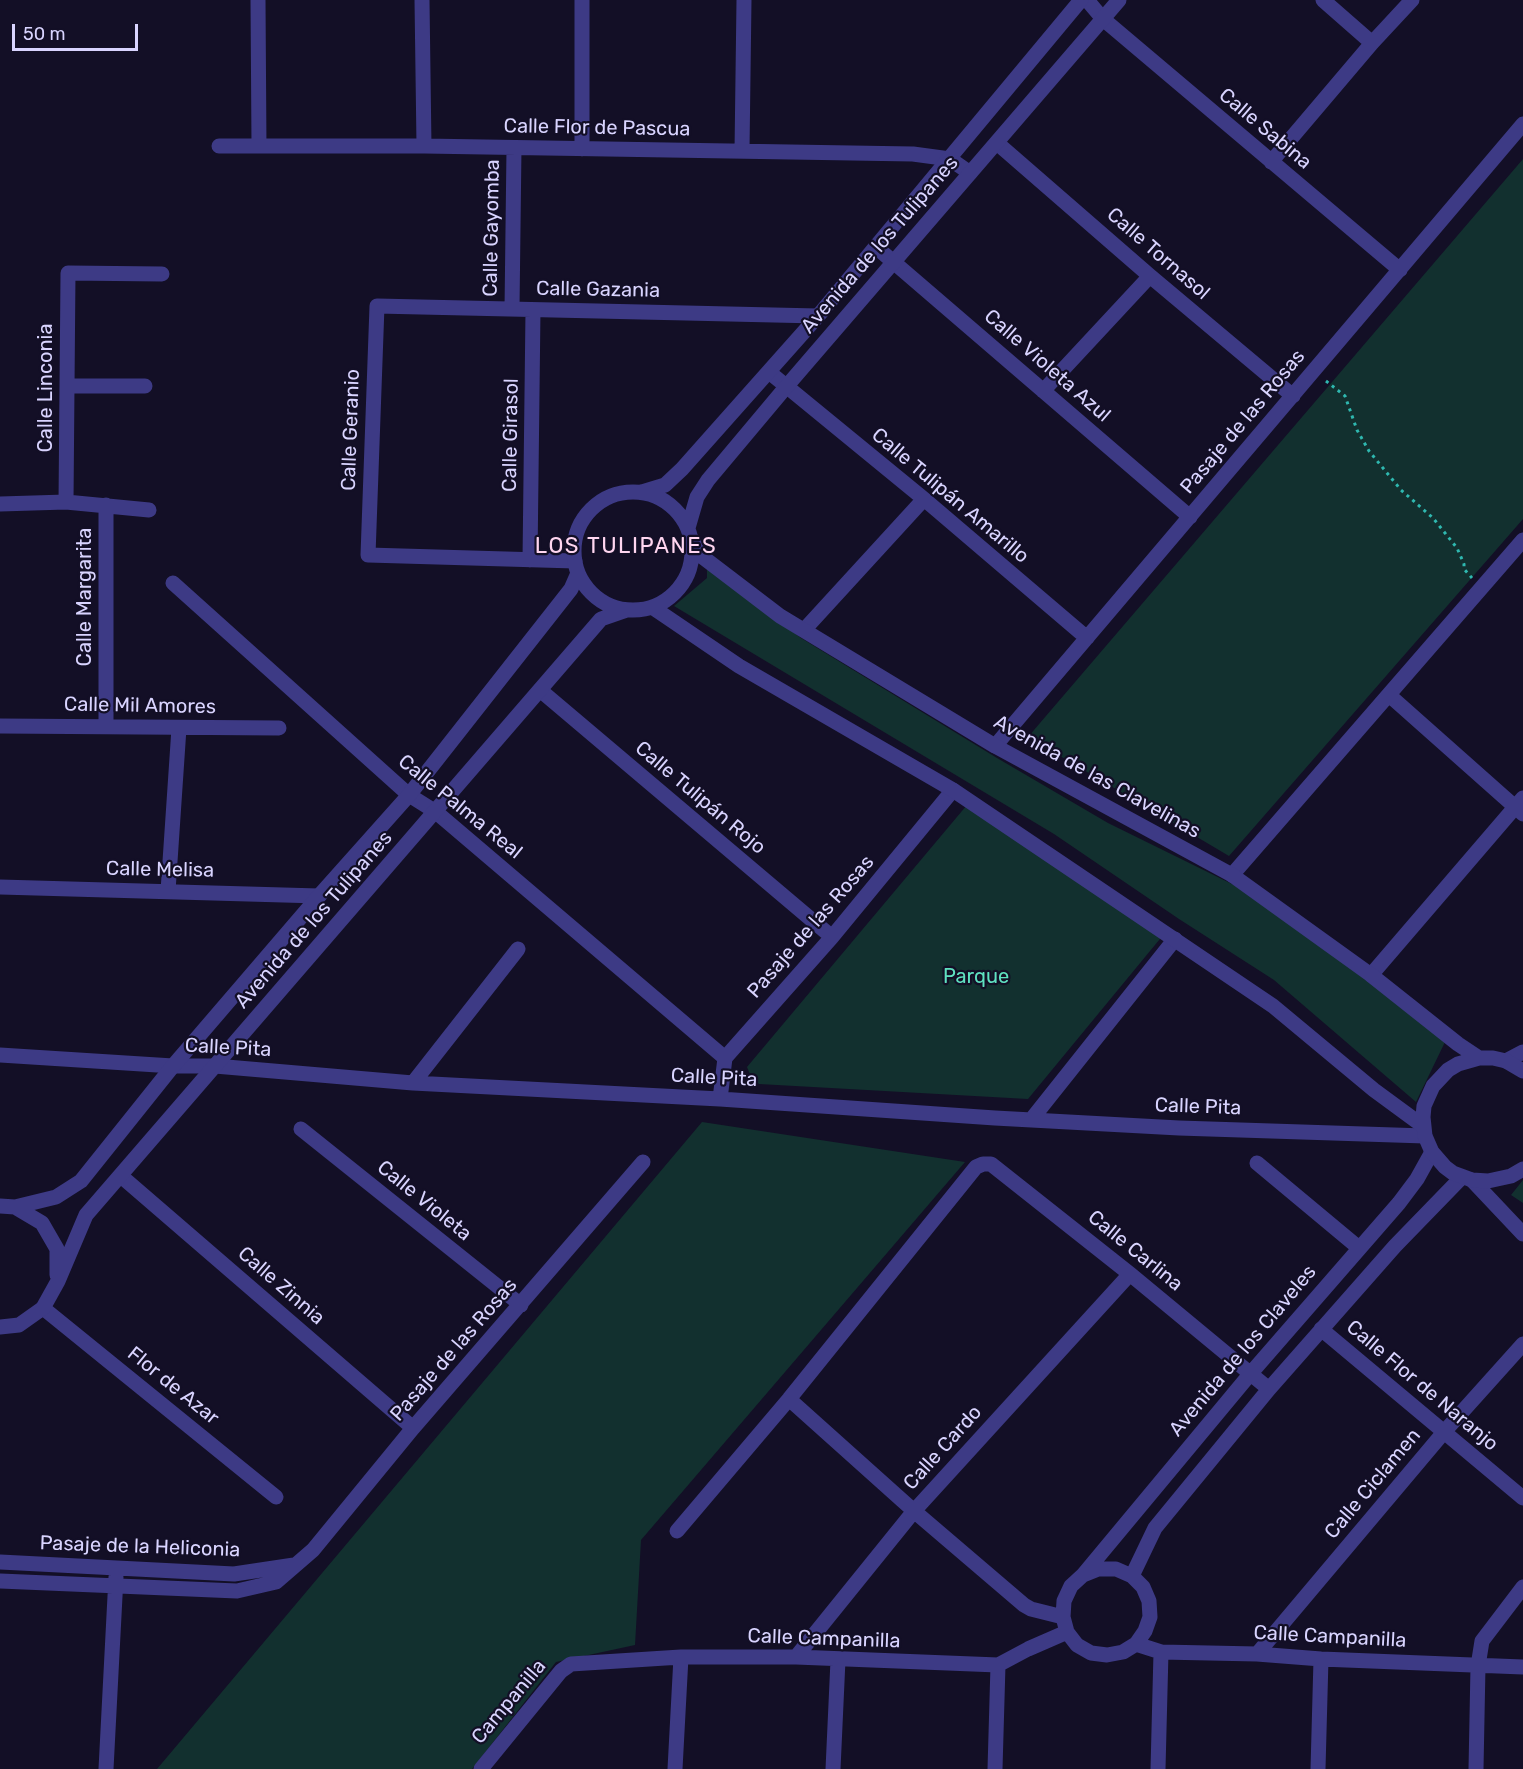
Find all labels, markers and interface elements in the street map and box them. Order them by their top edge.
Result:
scale bar [15,12,141,50]
text: 50 m [23,23,66,45]
street label: Calle Sabina [1214,83,1316,175]
street label: Calle Flor de Pascua [503,114,691,142]
street label: Avenida de los Tulipanes [796,151,964,339]
street label: Calle Gayomba [479,159,505,297]
street label: Calle Tornasol [1102,203,1214,305]
street label: Calle Gazania [536,277,660,303]
street label: Calle Violeta Azul [979,305,1115,427]
street label: Calle Linconia [34,324,58,452]
street label: Pasaje de las Rosas [1176,345,1310,499]
street label: Calle Geranio [337,369,365,491]
street label: Calle Girasol [498,378,524,492]
street label: Calle Tulipán Amarillo [867,423,1033,569]
street label: Calle Margarita [73,528,97,666]
district label: LOS TULIPANES [535,534,717,560]
street label: Calle Mil Amores [64,693,216,719]
street label: Avenida de las Clavelinas [990,710,1204,844]
street label: Calle Tulipán Rojo [630,736,770,860]
street label: Calle Palma Real [393,750,527,864]
street label: Avenida de los Tulipanes [230,826,398,1014]
street label: Pasaje de las Rosas [743,851,879,1003]
street label: Calle Melisa [106,857,214,883]
park label: Parque [943,965,1009,989]
street label: Calle Pita [184,1034,272,1062]
street label: Calle Pita [670,1064,758,1092]
street label: Calle Pita [1154,1093,1242,1121]
street label: Calle Violeta [372,1156,476,1246]
street label: Calle Carlina [1083,1205,1187,1297]
street label: Calle Zinnia [233,1242,329,1330]
street label: Avenida de los Claveles [1164,1261,1322,1441]
street label: Pasaje de las Rosas [386,1274,522,1426]
street label: Calle Flor de Naranjo [1341,1315,1503,1457]
street label: Flor de Azar [122,1342,224,1430]
street label: Calle Cardo [899,1401,987,1495]
street label: Calle Ciclamen [1320,1424,1426,1544]
street label: Pasaje de la Heliconia [39,1532,241,1562]
street label: Calle Campanilla [1253,1621,1407,1653]
street label: Calle Campanilla [747,1624,901,1654]
street label: Campanilla [467,1655,551,1749]

